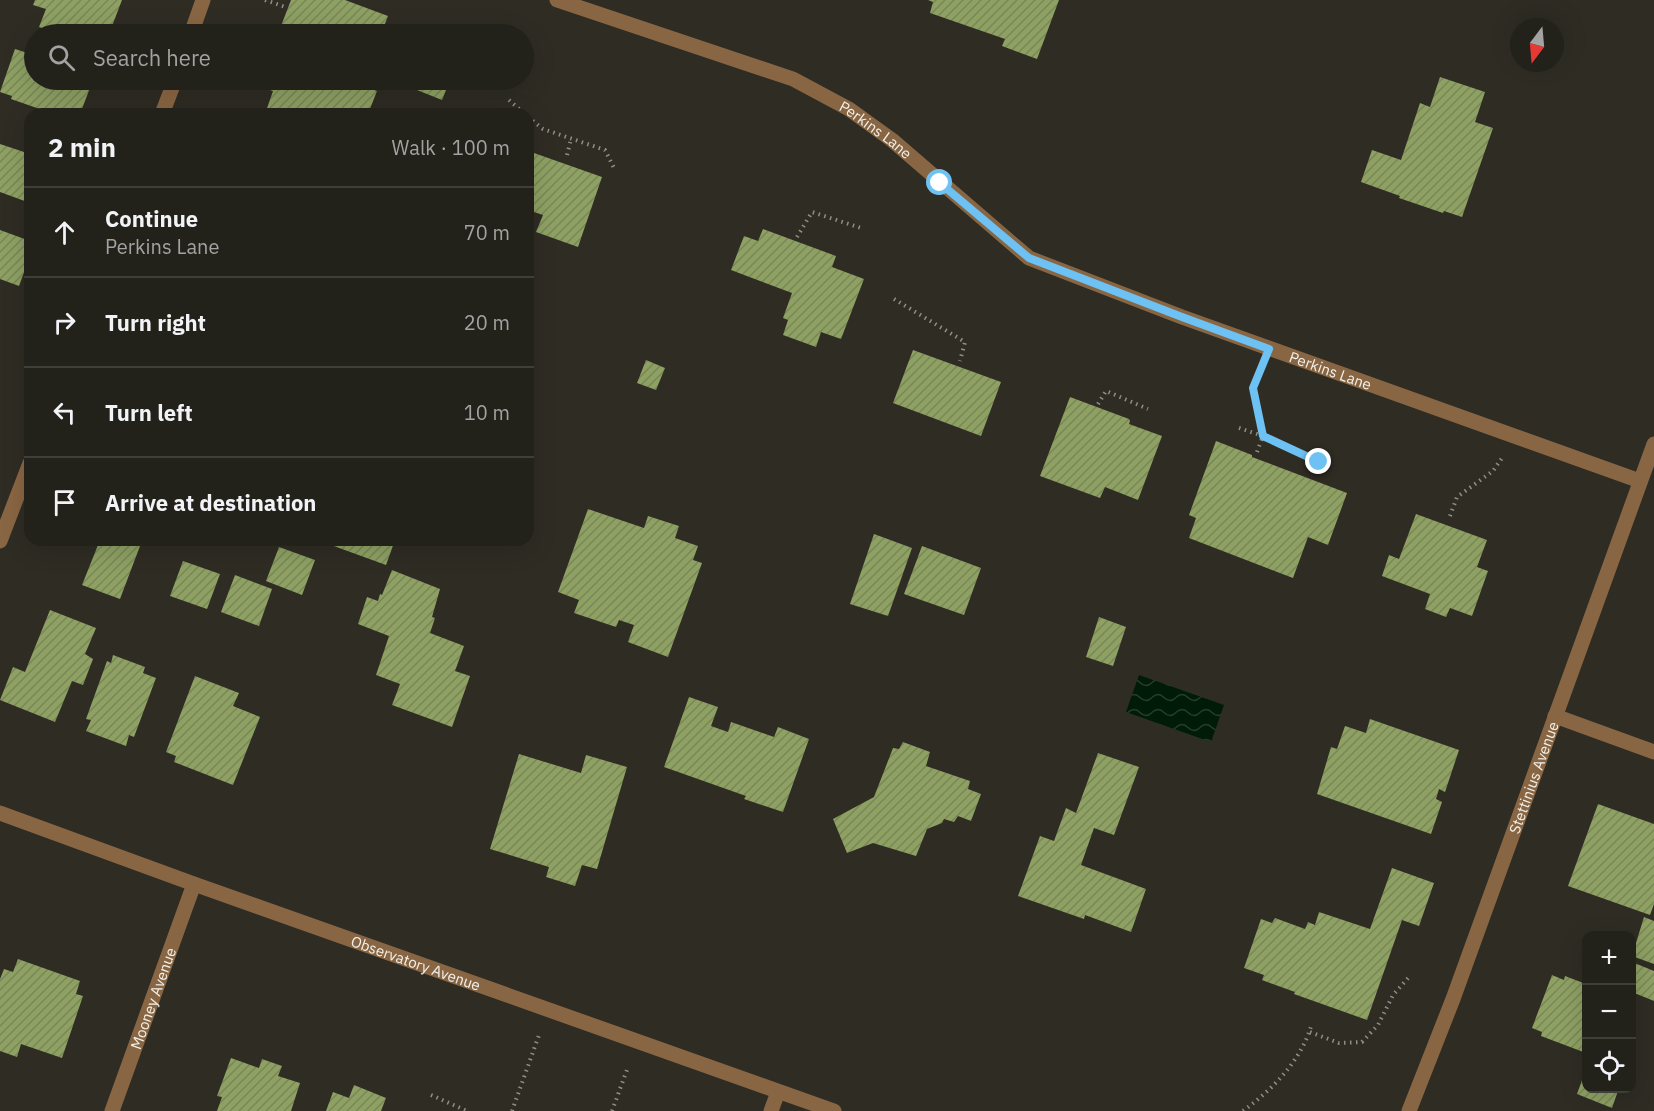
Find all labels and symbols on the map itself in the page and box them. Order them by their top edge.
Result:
north arrow [1510,18,1564,72]
street label: Perkins Lane [836,96,916,163]
route start [926,169,952,195]
street label: Perkins Lane [1287,347,1374,394]
route end [1305,448,1331,474]
street label: Stettinius Avenue [1504,719,1562,836]
street label: Observatory Avenue [348,931,483,994]
street label: Mooney Avenue [126,945,180,1052]

